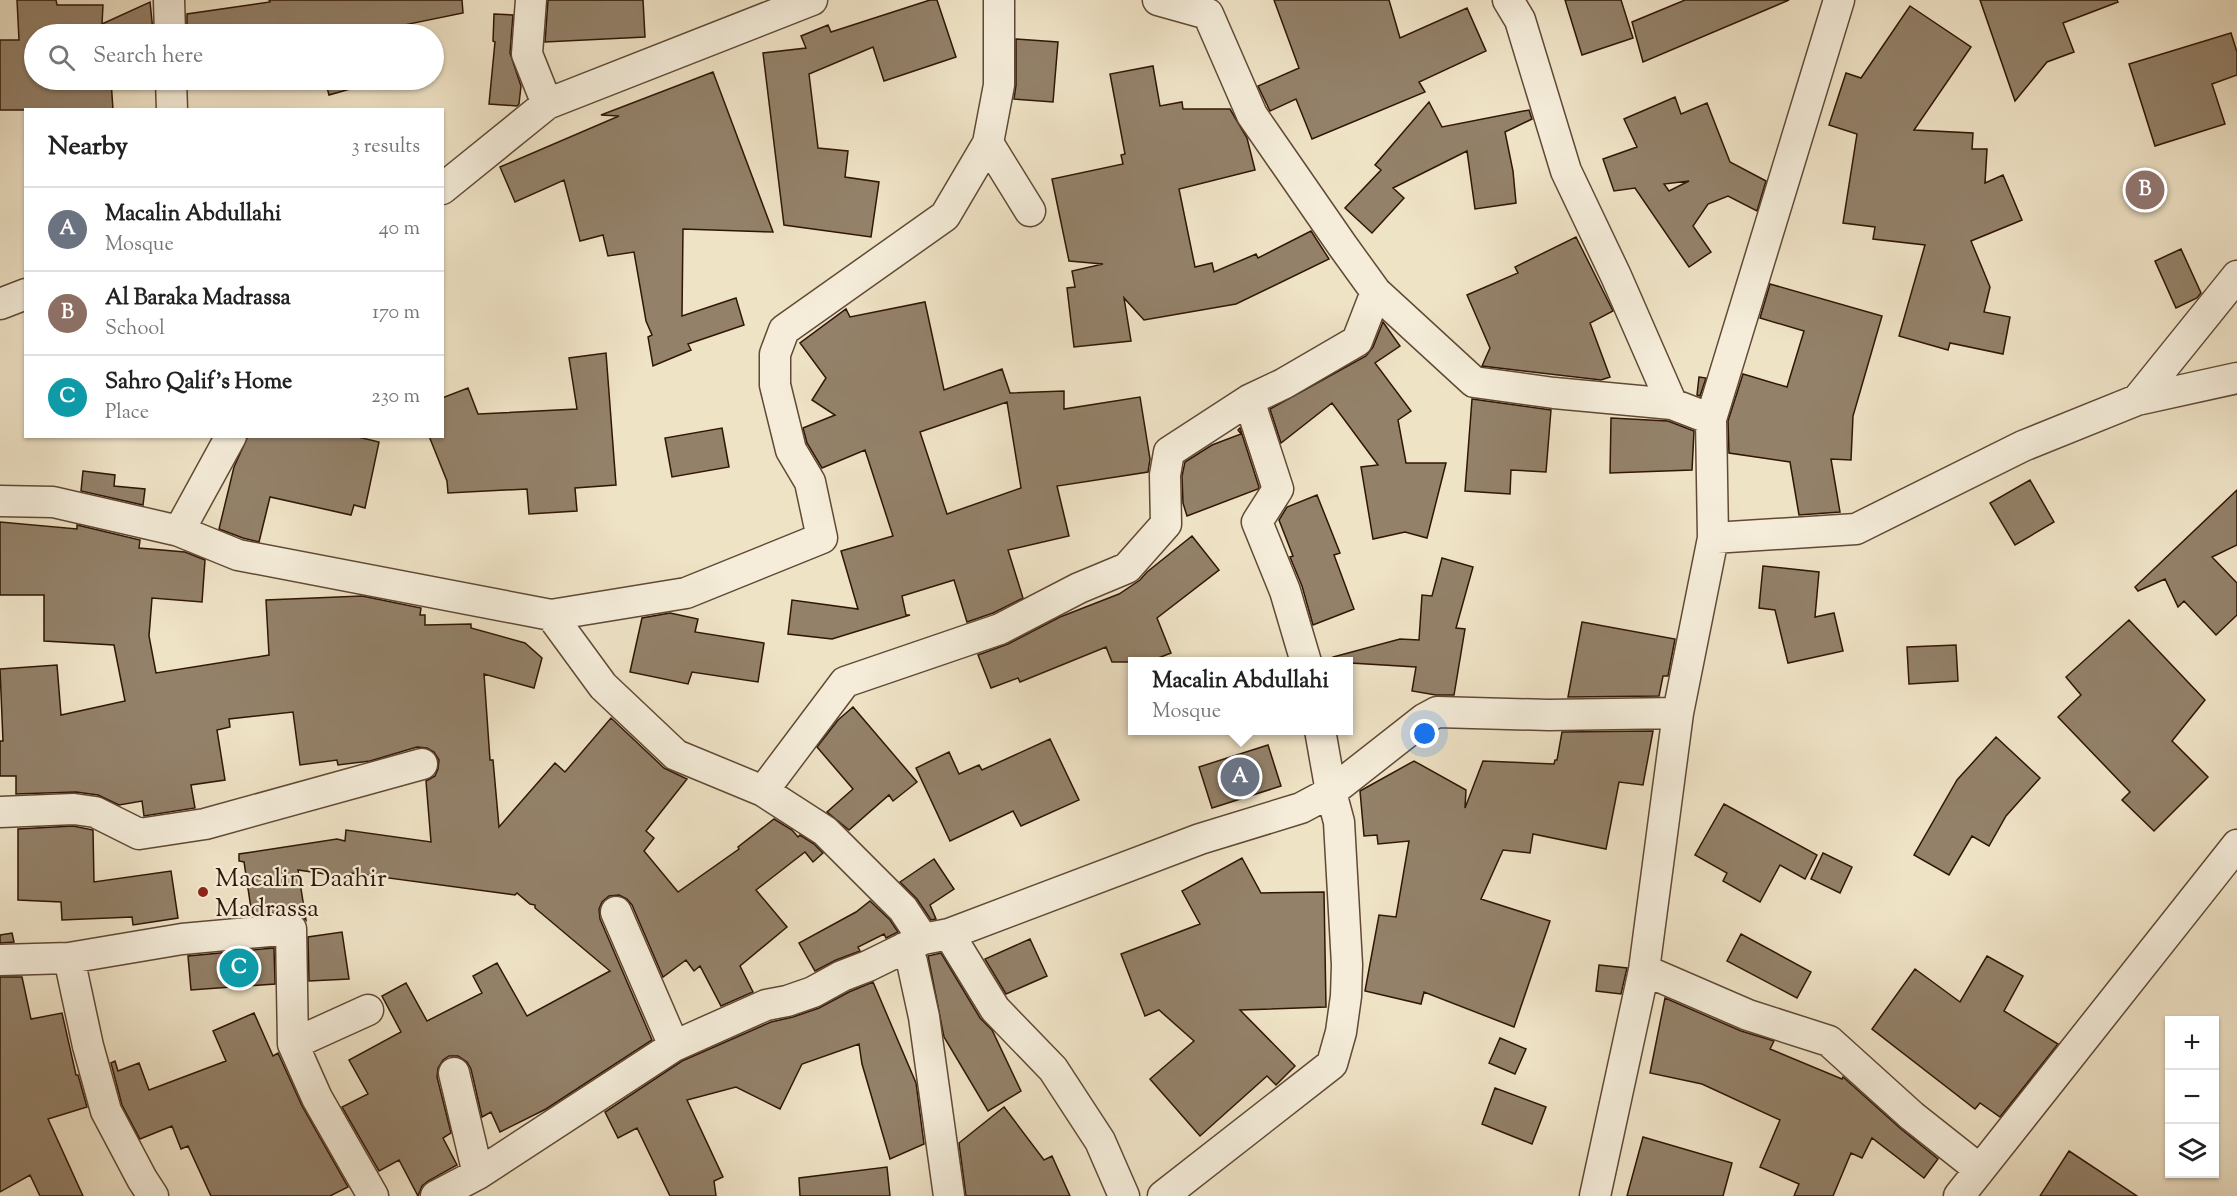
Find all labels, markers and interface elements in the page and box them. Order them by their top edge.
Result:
search box [24,24,444,90]
icon: search [45,41,78,74]
text: Search here [93,41,203,73]
text: Nearby [48,129,128,166]
text: 3 results [351,133,420,162]
pin: B [2126,168,2164,213]
text: Macalin Abdullahi [105,199,281,231]
text: A [59,215,76,244]
text: 40 m [379,215,420,244]
text: Mosque [105,231,174,260]
text: Al Baraka Madrassa [105,283,291,315]
text: B [61,299,74,328]
text: 170 m [372,299,420,328]
text: School [105,315,165,344]
text: Sahro Qalif's Home [105,367,292,399]
text: C [59,383,76,412]
text: 230 m [371,383,420,412]
text: Place [105,399,149,428]
popup [1128,657,1353,735]
text: Macalin Abdullahi [1152,666,1329,698]
text: Mosque [1152,698,1221,727]
your location [1410,719,1439,748]
pin: A [1220,754,1260,800]
place label: Macalin Daahir Madrassa [215,861,387,928]
marker: Macalin Daahir Madrassa [196,885,210,899]
pin: C [220,946,258,990]
map controls [2165,1016,2219,1178]
button: + [2165,1016,2219,1070]
button: − [2165,1070,2219,1124]
button: layers [2165,1124,2219,1178]

